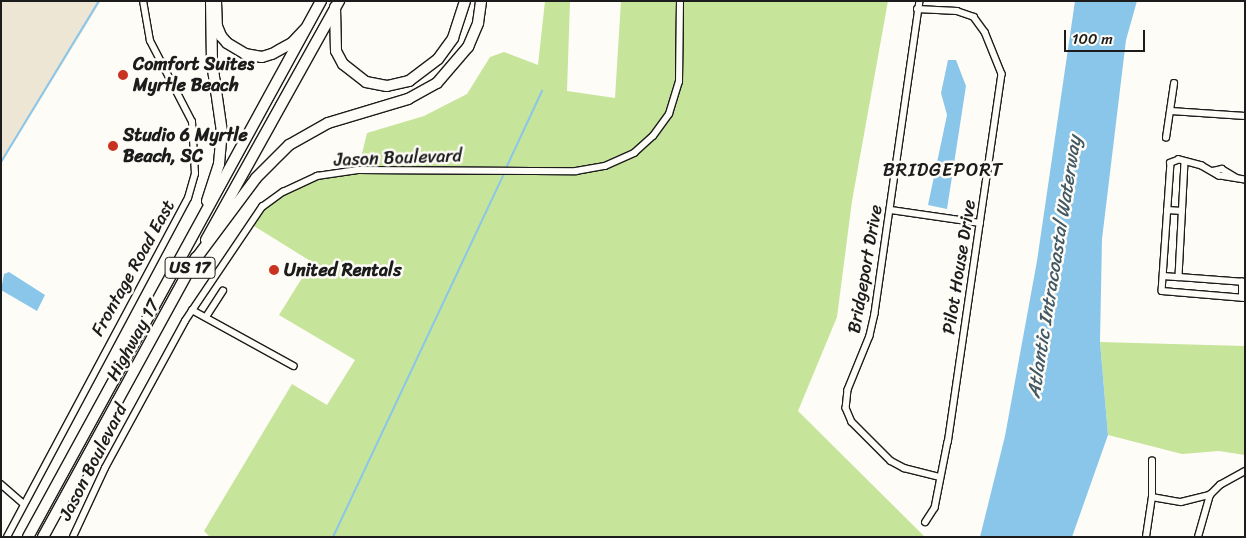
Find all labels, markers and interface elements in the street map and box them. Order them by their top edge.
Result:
scale bar [1066,20,1147,52]
text: 100 m [1072,26,1113,52]
place label: Comfort Suites Myrtle Beach [133,54,255,96]
marker: Comfort Suites Myrtle Beach [117,69,129,81]
place label: Studio 6 Myrtle Beach, SC [123,125,248,168]
water label: Atlantic Intracoastal Waterway [1022,134,1086,400]
marker: Studio 6 Myrtle Beach, SC [107,140,119,152]
street label: Jason Boulevard [334,145,462,171]
district label: BRIDGEPORT [882,159,1004,181]
street label: Frontage Road East [86,196,180,340]
street label: Pilot House Drive [938,198,980,336]
street label: Bridgeport Drive [843,203,887,335]
road number: US 17 [164,254,216,282]
place label: United Rentals [284,259,402,281]
marker: United Rentals [268,264,280,276]
street label: Highway 17 [102,296,164,384]
street label: Jason Boulevard [54,400,132,524]

